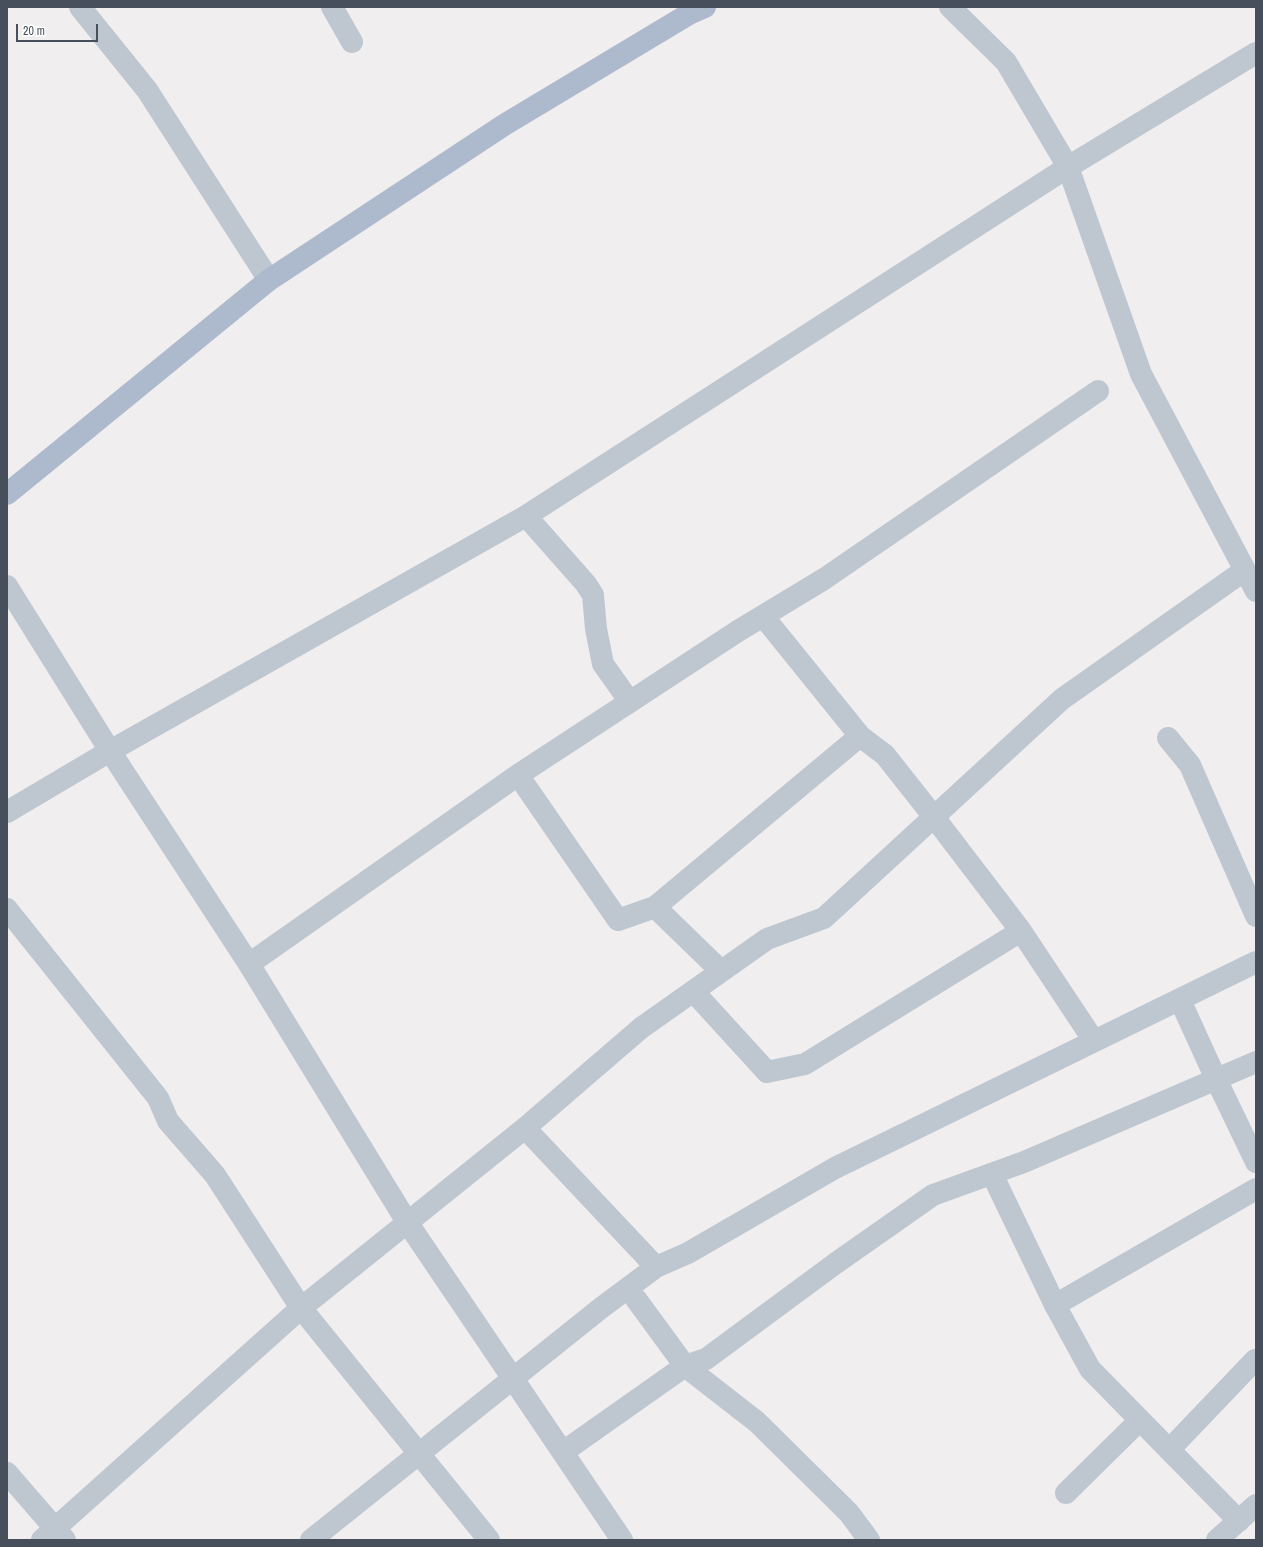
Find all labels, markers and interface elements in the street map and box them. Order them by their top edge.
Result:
scale bar [18,16,100,42]
text: 20 m [23,23,45,39]

